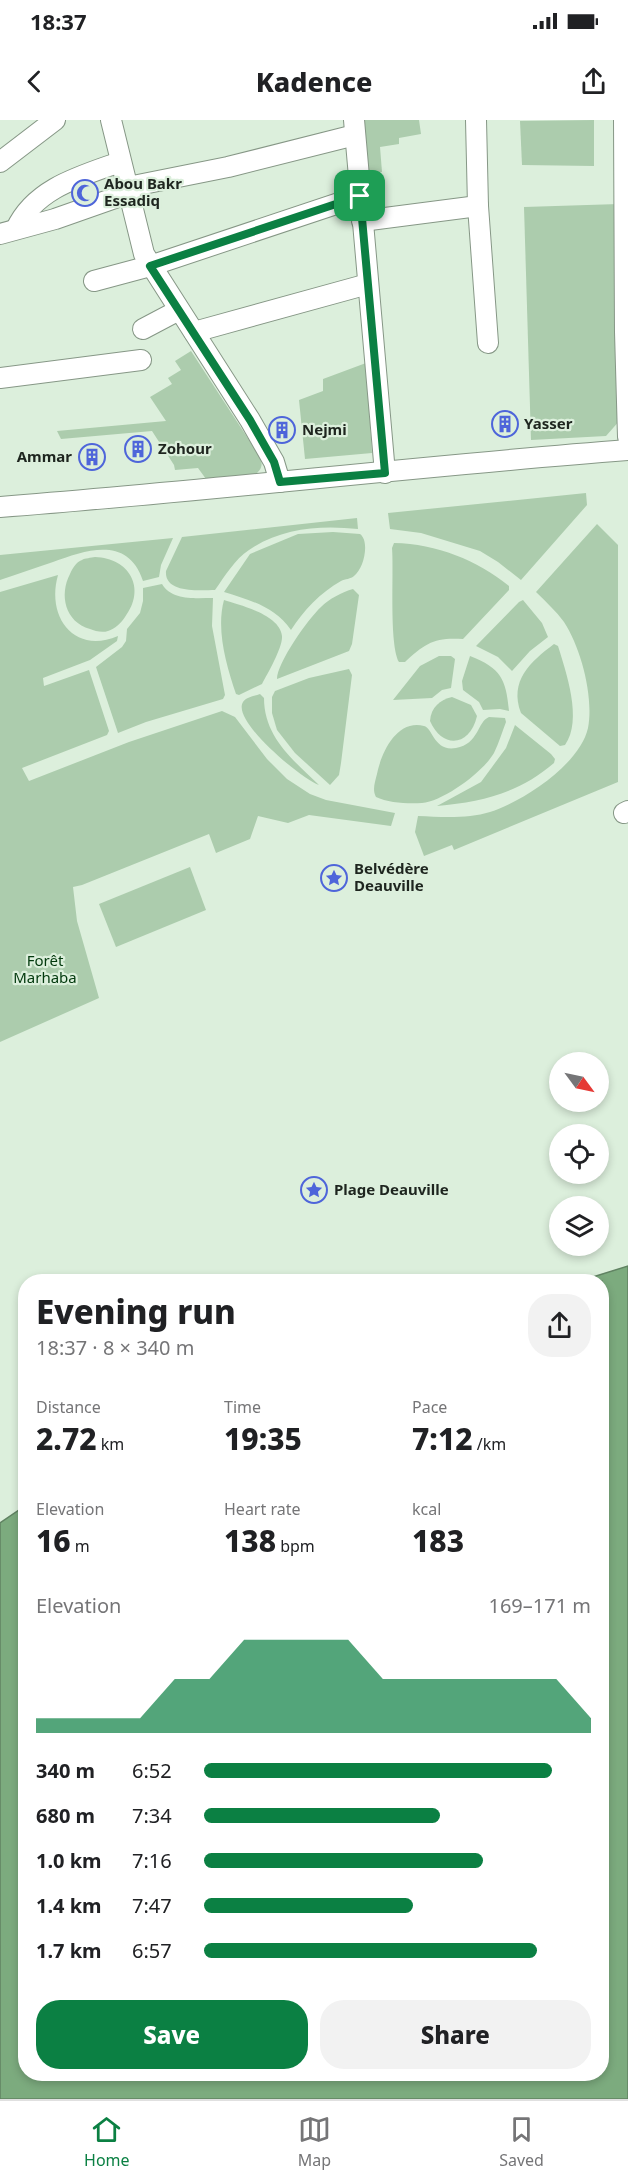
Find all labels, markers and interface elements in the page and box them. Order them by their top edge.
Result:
text: 18:37 [30,6,87,36]
text: Kadence [256,63,372,100]
icon: back [18,65,51,98]
icon: share [577,65,610,98]
pin [334,170,385,221]
place label: Abou Bakr Essadiq [104,173,182,210]
mosque icon: Abou Bakr Essadiq [70,178,100,208]
icon: arrive [343,179,376,212]
building icon: Yasser [490,409,520,439]
place label: Yasser [524,413,573,433]
building icon: Nejmi [267,415,297,445]
place label: Nejmi [302,419,347,439]
building icon: Zohour [123,434,153,464]
place label: Zohour [158,438,212,458]
building icon: Ammar [77,442,107,472]
place label: Ammar [17,446,72,466]
place label: Belvédère Deauville [354,858,429,895]
place icon: Belvédère Deauville [319,863,349,893]
park label: Forêt Marhaba [13,950,77,987]
north arrow [549,1052,609,1112]
map controls [549,1052,609,1256]
button: locate [549,1124,609,1184]
place icon: Plage Deauville [299,1175,329,1205]
place label: Plage Deauville [334,1179,449,1199]
button: layers [549,1196,609,1256]
text: Evening run [36,1289,236,1334]
button: share [528,1294,591,1357]
text: 18:37 · 8 × 340 m [36,1334,194,1361]
text: Distance [36,1396,101,1418]
text: Time [224,1396,261,1418]
text: Pace [412,1396,447,1418]
text: 2.72 [36,1418,97,1459]
text: 19:35 [224,1418,302,1459]
text: 7:12 [412,1418,473,1459]
text: km [97,1433,124,1455]
text: /km [473,1433,506,1455]
text: Elevation [36,1498,104,1520]
text: Heart rate [224,1498,300,1520]
text: kcal [412,1498,441,1520]
text: 16 [36,1520,71,1561]
text: 138 [224,1520,276,1561]
text: 183 [412,1520,464,1561]
text: m [71,1535,90,1557]
text: bpm [276,1535,315,1557]
text: Elevation [36,1592,121,1619]
text: 169–171 m [488,1592,591,1619]
text: 340 m [36,1757,95,1784]
text: 6:52 [132,1757,172,1784]
text: 680 m [36,1802,95,1829]
text: 7:34 [132,1802,172,1829]
text: 1.0 km [36,1847,102,1874]
text: 7:16 [132,1847,172,1874]
text: 1.4 km [36,1892,102,1919]
text: 7:47 [132,1892,172,1919]
text: 1.7 km [36,1937,102,1964]
text: 6:57 [132,1937,172,1964]
button: Save [36,2000,308,2069]
button: Share [320,2000,591,2069]
tab: Home [84,2113,130,2171]
tab: Map [298,2113,331,2171]
tab: Saved [499,2113,544,2171]

